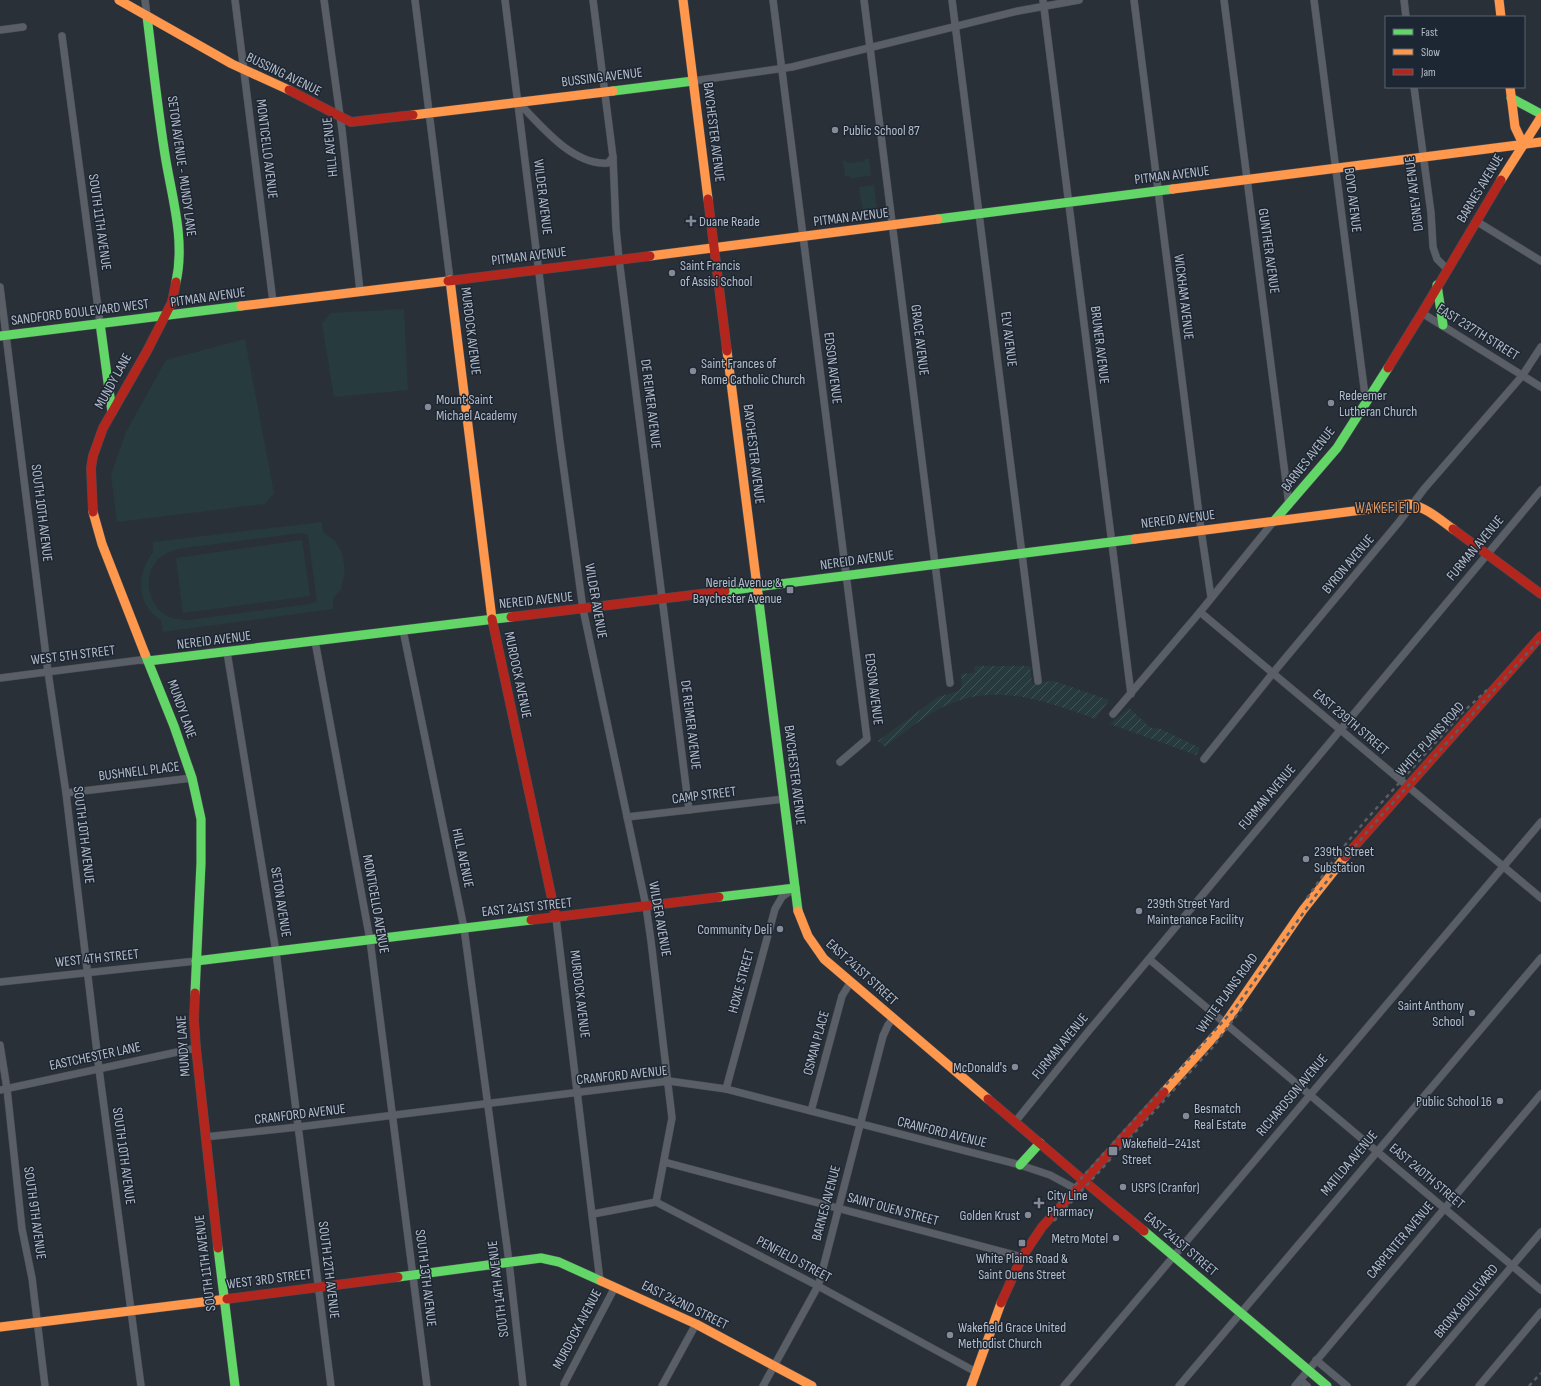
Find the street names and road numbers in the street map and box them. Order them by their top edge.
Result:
street label: BUSSING AVENUE [244,48,325,100]
street label: BUSSING AVENUE [560,64,644,90]
street label: BAYCHESTER AVENUE [699,81,729,183]
street label: SETON AVENUE - MUNDY LANE [164,95,200,238]
street label: MONTICELLO AVENUE [252,98,282,200]
street label: HILL AVENUE [318,116,342,178]
street label: BARNES AVENUE [1453,150,1507,225]
street label: DIGNEY AVENUE [1401,155,1427,232]
street label: WILDER AVENUE [530,158,556,236]
street label: PITMAN AVENUE [1133,162,1211,188]
street label: BOYD AVENUE [1341,167,1365,234]
street label: SOUTH 11TH AVENUE [85,173,115,272]
street label: PITMAN AVENUE [812,204,890,230]
street label: GUNTHER AVENUE [1255,207,1283,295]
street label: PITMAN AVENUE [490,243,568,269]
street label: WICKHAM AVENUE [1170,253,1198,341]
street label: PITMAN AVENUE [169,283,247,311]
street label: MURDOCK AVENUE [457,286,485,376]
street label: SANDFORD BOULEVARD WEST [10,295,150,329]
street label: EAST 237TH STREET [1434,300,1522,364]
street label: GRACE AVENUE [907,303,933,377]
street label: BRUNER AVENUE [1087,305,1113,385]
street label: ELY AVENUE [997,310,1021,368]
street label: EDSON AVENUE [820,331,846,405]
street label: MUNDY LANE [91,350,135,412]
street label: DE REIMER AVENUE [637,358,665,450]
street label: BAYCHESTER AVENUE [739,403,769,505]
street label: BARNES AVENUE [1278,423,1339,495]
street label: SOUTH 10TH AVENUE [28,463,56,563]
street label: NEREID AVENUE [1140,506,1216,532]
street label: FURMAN AVENUE [1443,512,1507,584]
street label: BYRON AVENUE [1318,531,1378,597]
street label: NEREID AVENUE [819,546,895,574]
street label: WILDER AVENUE [581,562,611,640]
street label: NEREID AVENUE [498,588,574,612]
street label: NEREID AVENUE [176,627,252,653]
street label: MURDOCK AVENUE [500,630,536,720]
street label: WEST 5TH STREET [30,641,116,669]
street label: EDSON AVENUE [861,652,887,726]
street label: MUNDY LANE [164,677,201,741]
street label: DE REIMER AVENUE [677,679,705,771]
street label: EAST 239TH STREET [1310,685,1393,759]
street label: WHITE PLAINS ROAD [1392,698,1468,780]
street label: BAYCHESTER AVENUE [780,724,810,826]
street label: BUSHNELL PLACE [98,758,181,784]
street label: FURMAN AVENUE [1235,761,1299,833]
street label: CAMP STREET [671,783,737,807]
street label: SOUTH 10TH AVENUE [70,785,98,885]
street label: HILL AVENUE [448,827,478,889]
street label: MONTICELLO AVENUE [359,853,393,955]
street label: SETON AVENUE [267,866,295,939]
street label: WILDER AVENUE [645,880,675,958]
street label: EAST 241ST STREET [481,894,573,920]
street label: EAST 241ST STREET [822,935,902,1009]
street label: WEST 4TH STREET [54,945,140,971]
street label: HOXIE STREET [724,947,758,1015]
street label: MURDOCK AVENUE [566,949,594,1039]
street label: WHITE PLAINS ROAD [1192,950,1262,1036]
street label: OSMAN PLACE [799,1009,833,1077]
street label: FURMAN AVENUE [1028,1009,1092,1082]
street label: MUNDY LANE [172,1015,194,1077]
street label: EASTCHESTER LANE [48,1038,142,1074]
street label: RICHARDSON AVENUE [1253,1050,1331,1140]
street label: CRANFORD AVENUE [576,1062,669,1088]
street label: CRANFORD AVENUE [254,1100,347,1128]
street label: SOUTH 10TH AVENUE [109,1106,139,1206]
street label: CRANFORD AVENUE [896,1113,989,1151]
street label: MATILDA AVENUE [1317,1127,1381,1199]
street label: EAST 240TH STREET [1386,1140,1468,1213]
street label: BARNES AVENUE [808,1163,844,1243]
street label: SOUTH 9TH AVENUE [20,1165,50,1261]
street label: SAINT OUEN STREET [845,1189,941,1229]
street label: CARPENTER AVENUE [1363,1198,1437,1282]
street label: EAST 241ST STREET [1141,1208,1222,1280]
street label: SOUTH 11TH AVENUE [191,1214,219,1312]
street label: SOUTH 12TH AVENUE [315,1220,343,1320]
street label: SOUTH 13TH AVENUE [412,1228,440,1328]
street label: PENFIELD STREET [754,1232,835,1286]
street label: SOUTH 14TH AVENUE [484,1239,512,1338]
street label: BRONX BOULEVARD [1430,1261,1502,1341]
street label: WEST 3RD STREET [226,1265,313,1293]
street label: EAST 242ND STREET [639,1277,731,1333]
street label: MURDOCK AVENUE [549,1286,605,1372]

